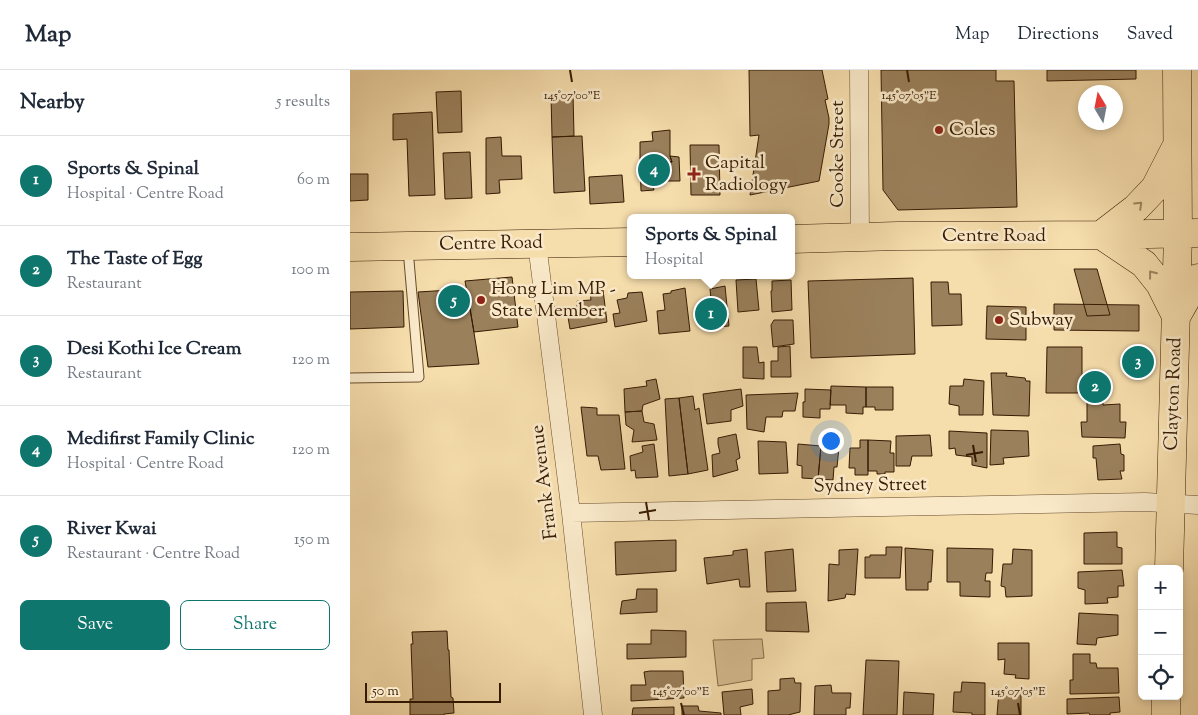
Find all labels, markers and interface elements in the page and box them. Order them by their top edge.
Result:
text: Map [25,18,71,52]
text: Map [955,22,990,48]
text: Directions [1018,22,1099,48]
text: Saved [1127,22,1173,48]
north arrow [1078,85,1123,130]
text: 145°07'00"E [544,87,601,105]
text: 145°07'05"E [882,87,937,105]
text: Nearby [20,88,85,118]
text: 5 results [276,91,330,114]
street label: Cooke Street [825,100,852,208]
place label: Coles [949,117,996,144]
marker: Coles [933,124,945,136]
place label: Capital Radiology [705,150,788,199]
pin: 4 [638,151,670,189]
text: Sports & Spinal [67,156,199,183]
marker: Capital Radiology [687,167,701,181]
text: 1 [33,169,39,192]
text: 60 m [297,169,330,192]
text: Hospital · Centre Road [67,183,224,206]
one-way arrow [1133,201,1142,210]
popup [627,214,795,279]
text: Sports & Spinal [645,222,777,249]
street label: Centre Road [942,223,1046,250]
street label: Centre Road [439,230,543,258]
text: The Taste of Egg [67,246,202,273]
text: Hospital [645,249,703,272]
text: 2 [32,259,40,282]
text: 100 m [291,259,330,282]
one-way arrow [1150,271,1158,280]
text: Restaurant [67,273,142,296]
place label: Hong Lim MP - State Member [491,276,616,325]
pin: 5 [438,282,470,320]
marker: Hong Lim MP - State Member [475,294,487,306]
pin: 1 [695,295,727,333]
place label: Subway [1009,307,1074,334]
marker: Subway [993,314,1005,326]
text: Desi Kothi Ice Cream [67,336,241,363]
street label: Clayton Road [1159,337,1189,451]
pin: 3 [1122,343,1154,381]
text: 3 [33,349,39,372]
text: 120 m [292,349,330,372]
text: Restaurant [67,363,142,386]
pin: 2 [1079,368,1111,406]
street label: Frank Avenue [525,423,565,541]
text: Medifirst Family Clinic [67,426,254,453]
your location [818,428,844,454]
text: 4 [32,439,40,462]
text: 120 m [292,439,330,462]
text: Hospital · Centre Road [67,453,224,476]
street label: Sydney Street [813,472,927,500]
text: River Kwai [67,516,156,543]
text: 5 [33,529,39,552]
text: 150 m [294,529,330,552]
text: Restaurant · Centre Road [67,543,240,566]
map controls [1138,565,1183,700]
button: + [1138,565,1183,610]
button: Save [20,600,170,650]
button: Share [180,600,330,650]
button: − [1138,610,1183,655]
button: locate [1138,655,1183,700]
scale bar [365,680,501,703]
text: 50 m [372,682,399,702]
text: 145°07'00"E [653,683,710,701]
text: 145°07'05"E [991,683,1046,701]

